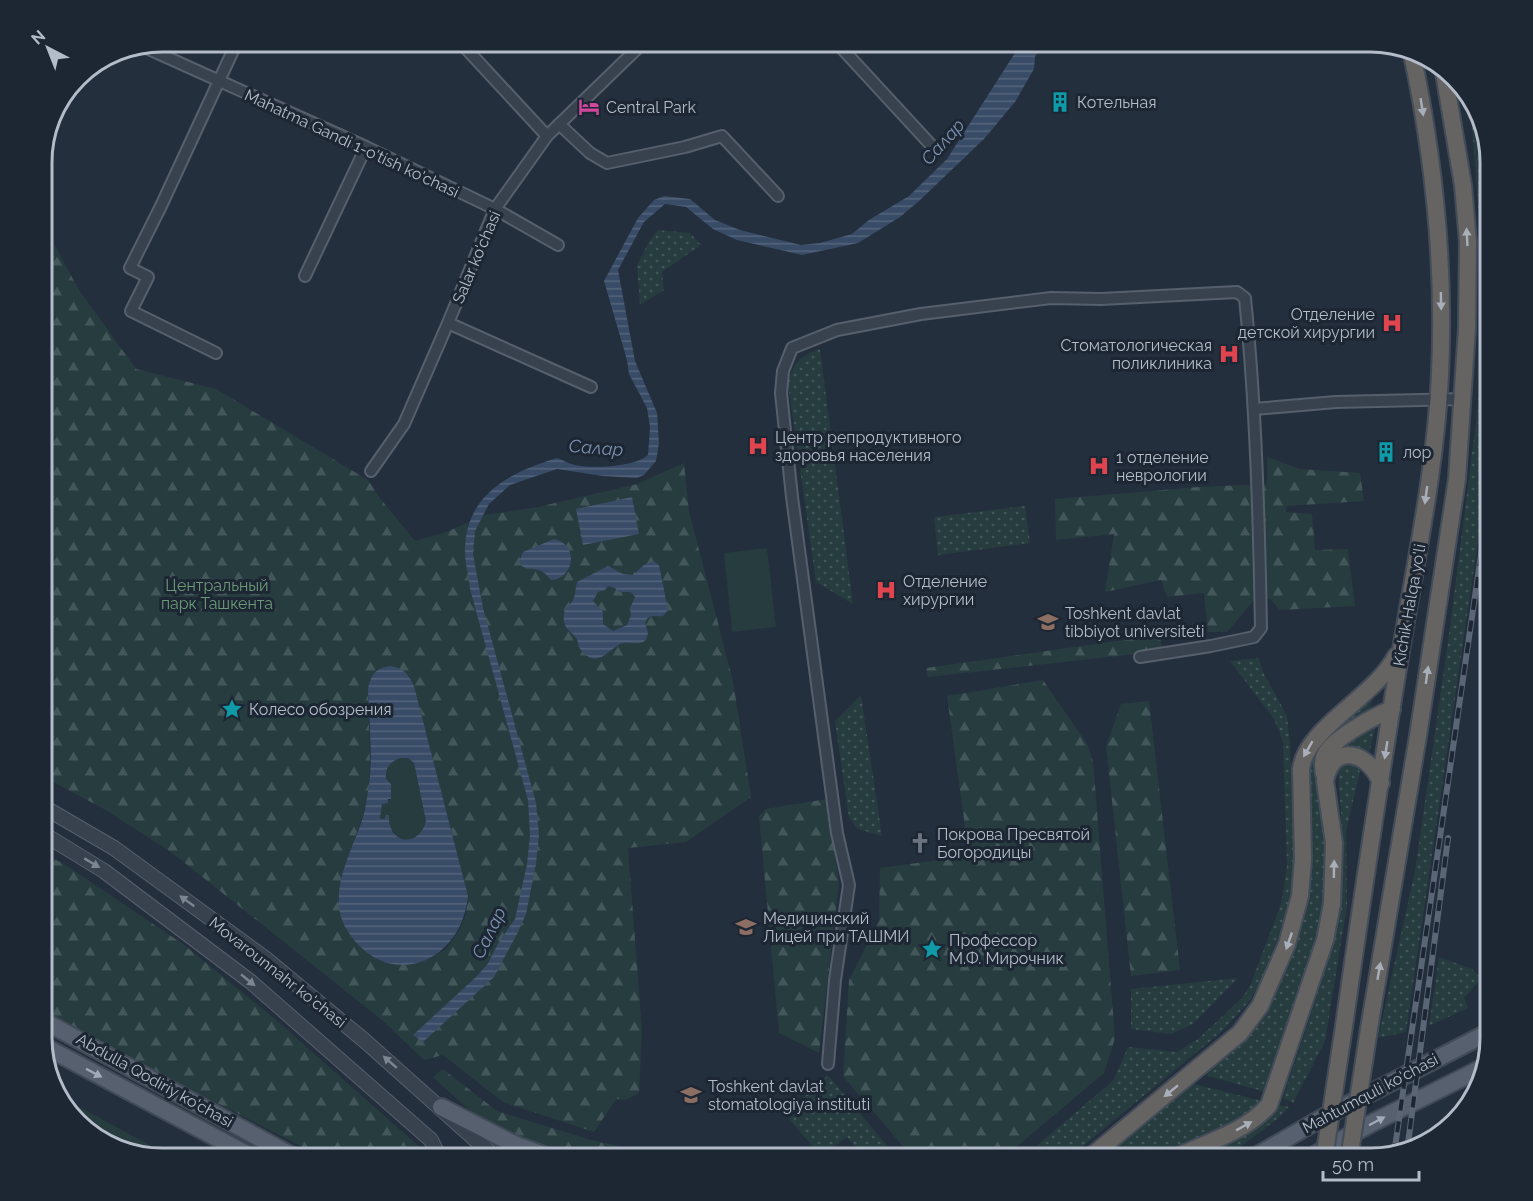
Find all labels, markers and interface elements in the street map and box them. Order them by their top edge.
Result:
north arrow [18,18,78,78]
text: N [27,26,49,48]
street label: Mahatma Gandi 1-o'tish ko'chasi [242,85,462,202]
building icon: Котельная [1048,90,1072,114]
place label: Котельная [1077,93,1156,112]
hotel icon: Central Park [577,95,601,119]
one-way arrow [1418,97,1427,116]
place label: Central Park [606,98,696,117]
water label: Салар [917,114,969,169]
street label: Salar ko'chasi [448,208,505,306]
one-way arrow [1462,228,1472,247]
one-way arrow [1436,291,1446,310]
place label: Отделение детской хирургии [1238,305,1375,342]
hospital icon: Отделение детской хирургии [1380,311,1404,335]
place label: Стоматологическая поликлиника [1061,336,1212,373]
hospital icon: Стоматологическая поликлиника [1217,342,1241,366]
place label: Центр репродуктивного здоровья населения [775,428,962,465]
hospital icon: Центр репродуктивного здоровья населения [746,434,770,458]
water label: Салар [568,435,624,460]
building icon: лор [1374,440,1398,464]
place label: лор [1403,443,1432,462]
place label: 1 отделение неврологии [1116,448,1209,485]
hospital icon: 1 отделение неврологии [1087,454,1111,478]
one-way arrow [1422,485,1431,504]
street label: Kichik Halqa yo'li [1389,543,1430,668]
place label: Отделение хирургии [903,572,987,609]
park label: Центральный парк Ташкента [161,576,273,613]
hospital icon: Отделение хирургии [874,578,898,602]
place label: Toshkent davlat tibbiyot universiteti [1065,604,1204,641]
school or university icon: Toshkent davlat tibbiyot universiteti [1036,610,1060,634]
one-way arrow [1422,666,1431,685]
place icon: Колесо обозрения [220,697,244,721]
place label: Колесо обозрения [249,700,391,719]
one-way arrow [1381,740,1390,759]
one-way arrow [1303,741,1314,757]
place label: Покрова Пресвятой Богородицы [937,825,1090,862]
church icon: Покрова Пресвятой Богородицы [908,831,932,855]
one-way arrow [84,858,100,869]
one-way arrow [1329,859,1339,878]
one-way arrow [179,895,195,907]
water label: Салар [467,904,510,962]
place label: Медицинский Лицей при ТАШМИ [763,909,909,946]
street label: Movarounnahr ko'chasi [205,913,350,1032]
school or university icon: Медицинский Лицей при ТАШМИ [734,915,758,939]
place label: Профессор М.Ф. Мирочник [949,931,1064,968]
one-way arrow [1283,932,1293,950]
place icon: Профессор М.Ф. Мирочник [920,937,944,961]
one-way arrow [1375,962,1384,981]
one-way arrow [240,974,256,987]
street label: Abdulla Qodiriy ko'chasi [73,1029,236,1131]
street label: Mahtumquli ko'chasi [1299,1050,1441,1137]
one-way arrow [382,1056,398,1069]
one-way arrow [85,1067,103,1077]
place label: Toshkent davlat stomatologiya instituti [708,1077,870,1114]
school or university icon: Toshkent davlat stomatologiya instituti [679,1083,703,1107]
one-way arrow [1164,1084,1179,1097]
one-way arrow [1368,1116,1385,1126]
one-way arrow [1235,1121,1252,1131]
scale bar [1323,1144,1419,1182]
text: 50 m [1332,1154,1374,1175]

